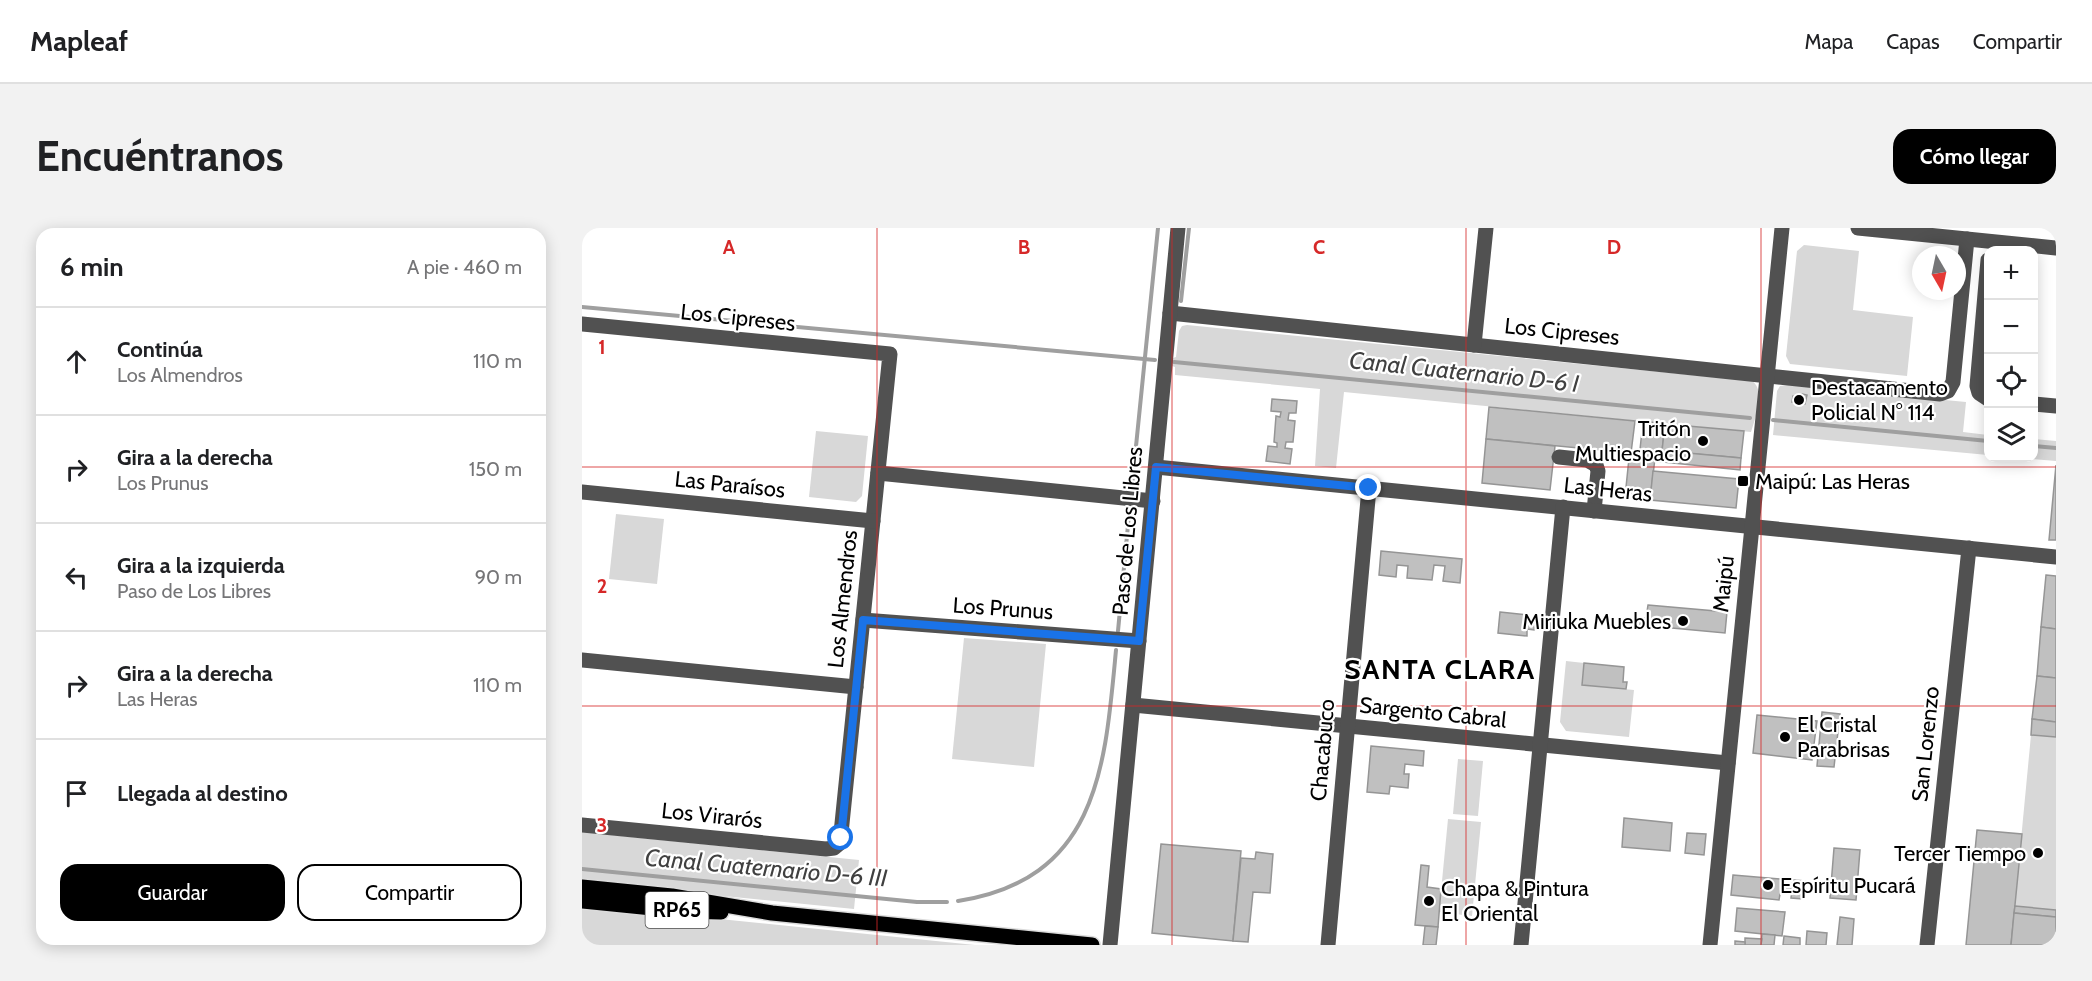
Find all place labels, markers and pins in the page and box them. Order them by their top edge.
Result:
place label: Destacamento Policial N° 114 [1811,374,1948,426]
marker: Destacamento Policial N° 114 [1792,393,1806,407]
place label: Tritón Multiespacio [1575,415,1691,467]
marker: Tritón Multiespacio [1696,434,1710,448]
place label: Maipú: Las Heras [1755,468,1910,495]
marker: Maipú: Las Heras [1736,474,1750,488]
place label: Miriuka Muebles [1522,608,1671,635]
marker: Miriuka Muebles [1676,614,1690,628]
place label: El Cristal Parabrisas [1797,711,1890,763]
marker: El Cristal Parabrisas [1778,730,1792,744]
place label: Tercer Tiempo [1894,840,2026,867]
marker: Tercer Tiempo [2031,846,2045,860]
place label: Espíritu Pucará [1780,872,1916,899]
place label: Chapa & Pintura El Oriental [1441,875,1589,927]
marker: Espíritu Pucará [1761,878,1775,892]
marker: Chapa & Pintura El Oriental [1422,894,1436,908]

